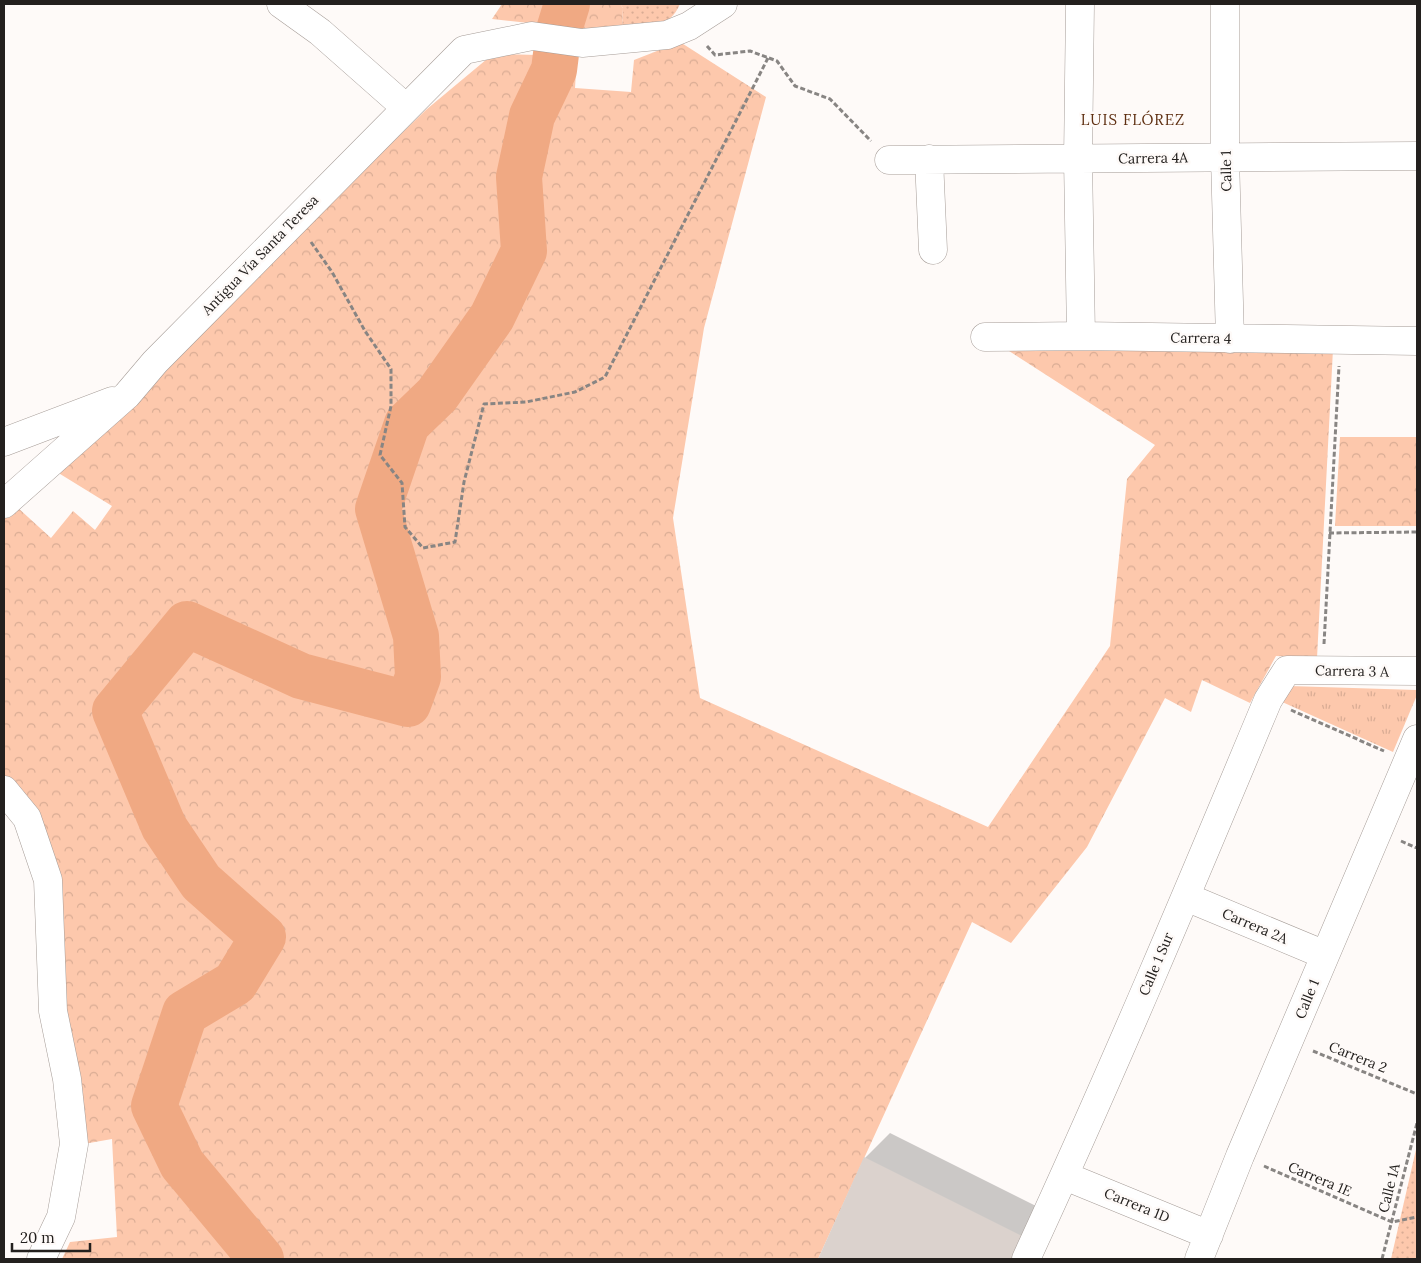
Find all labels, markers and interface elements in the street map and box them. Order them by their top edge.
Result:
district label: LUIS FLÓREZ [1081,110,1185,129]
street label: Carrera 4A [1118,148,1188,168]
street label: Calle 1 [1217,150,1235,192]
street label: Antigua Vía Santa Teresa [197,191,322,320]
street label: Carrera 4 [1170,328,1232,348]
street label: Carrera 3 A [1315,661,1389,681]
street label: Carrera 2A [1219,904,1291,948]
street label: Calle 1 Sur [1135,930,1177,998]
street label: Calle 1 [1291,977,1323,1021]
street label: Carrera 2 [1326,1037,1390,1077]
street label: Carrera 1E [1286,1158,1355,1201]
street label: Calle 1A [1374,1161,1404,1214]
street label: Carrera 1D [1102,1184,1172,1226]
scale bar [12,1220,90,1252]
text: 20 m [20,1228,55,1247]

